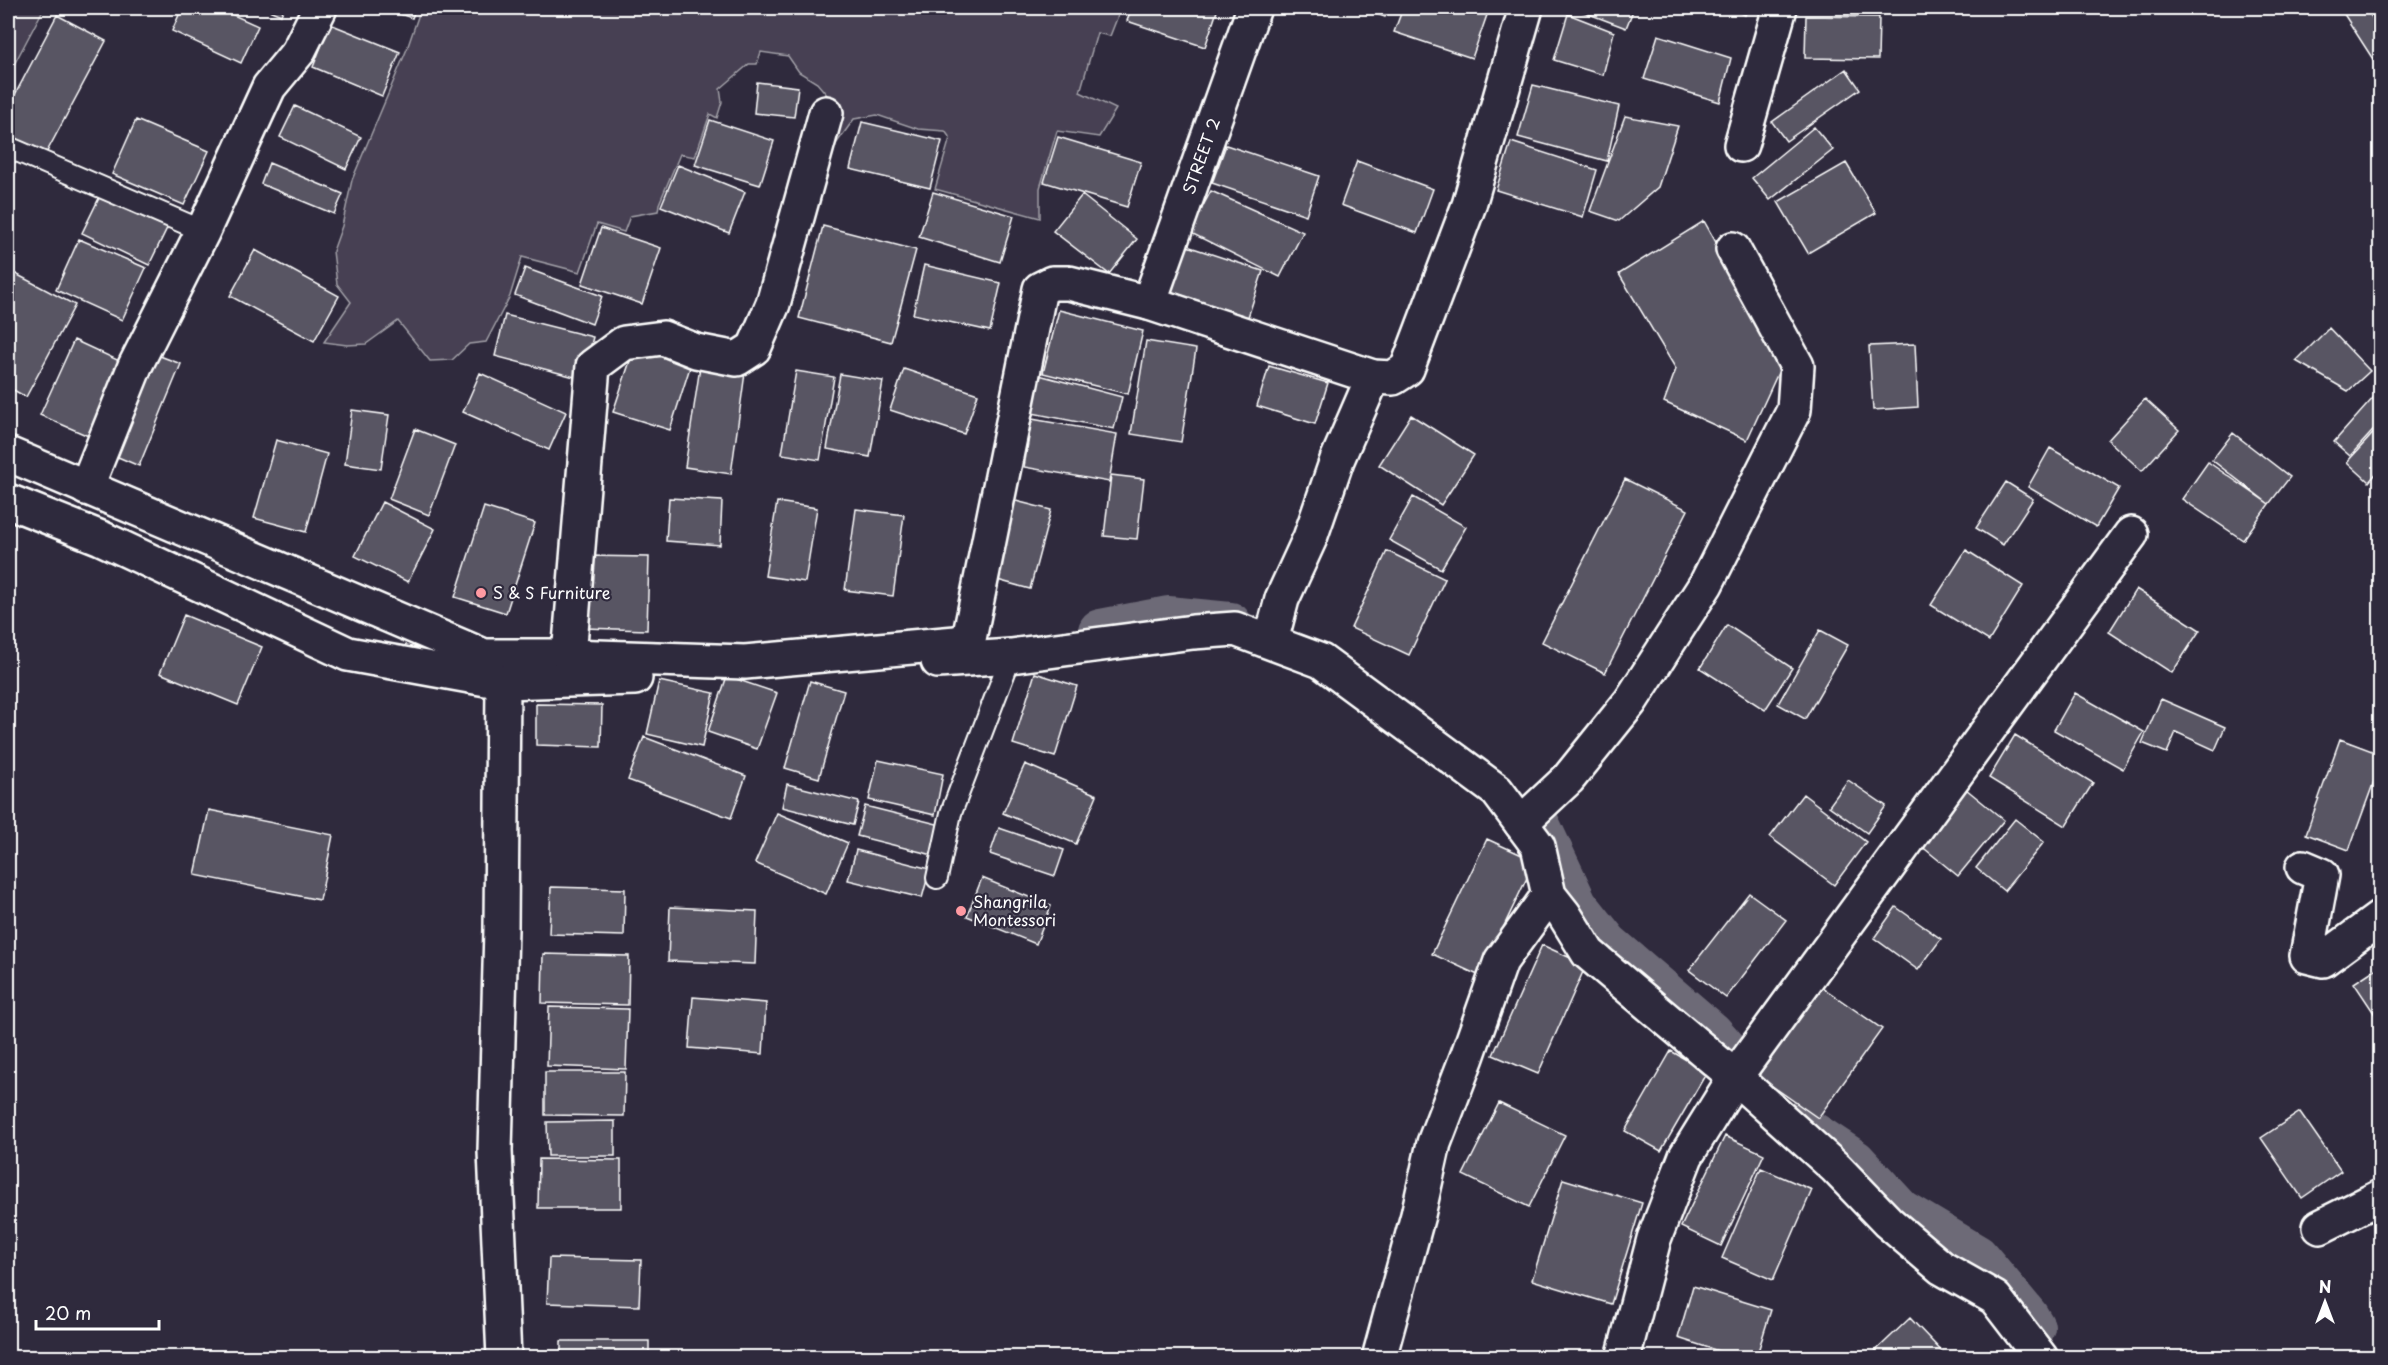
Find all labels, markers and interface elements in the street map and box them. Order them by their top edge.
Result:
street label: STREET 2 [1176,114,1225,197]
place label: S & S Furniture [493,580,611,604]
marker: S & S Furniture [474,586,488,600]
place label: Shangrila Montessori [973,889,1056,931]
marker: Shangrila Montessori [954,904,968,918]
north arrow [2295,1272,2355,1332]
text: N [2319,1274,2331,1298]
scale bar [36,1293,159,1331]
text: 20 m [45,1299,91,1326]

